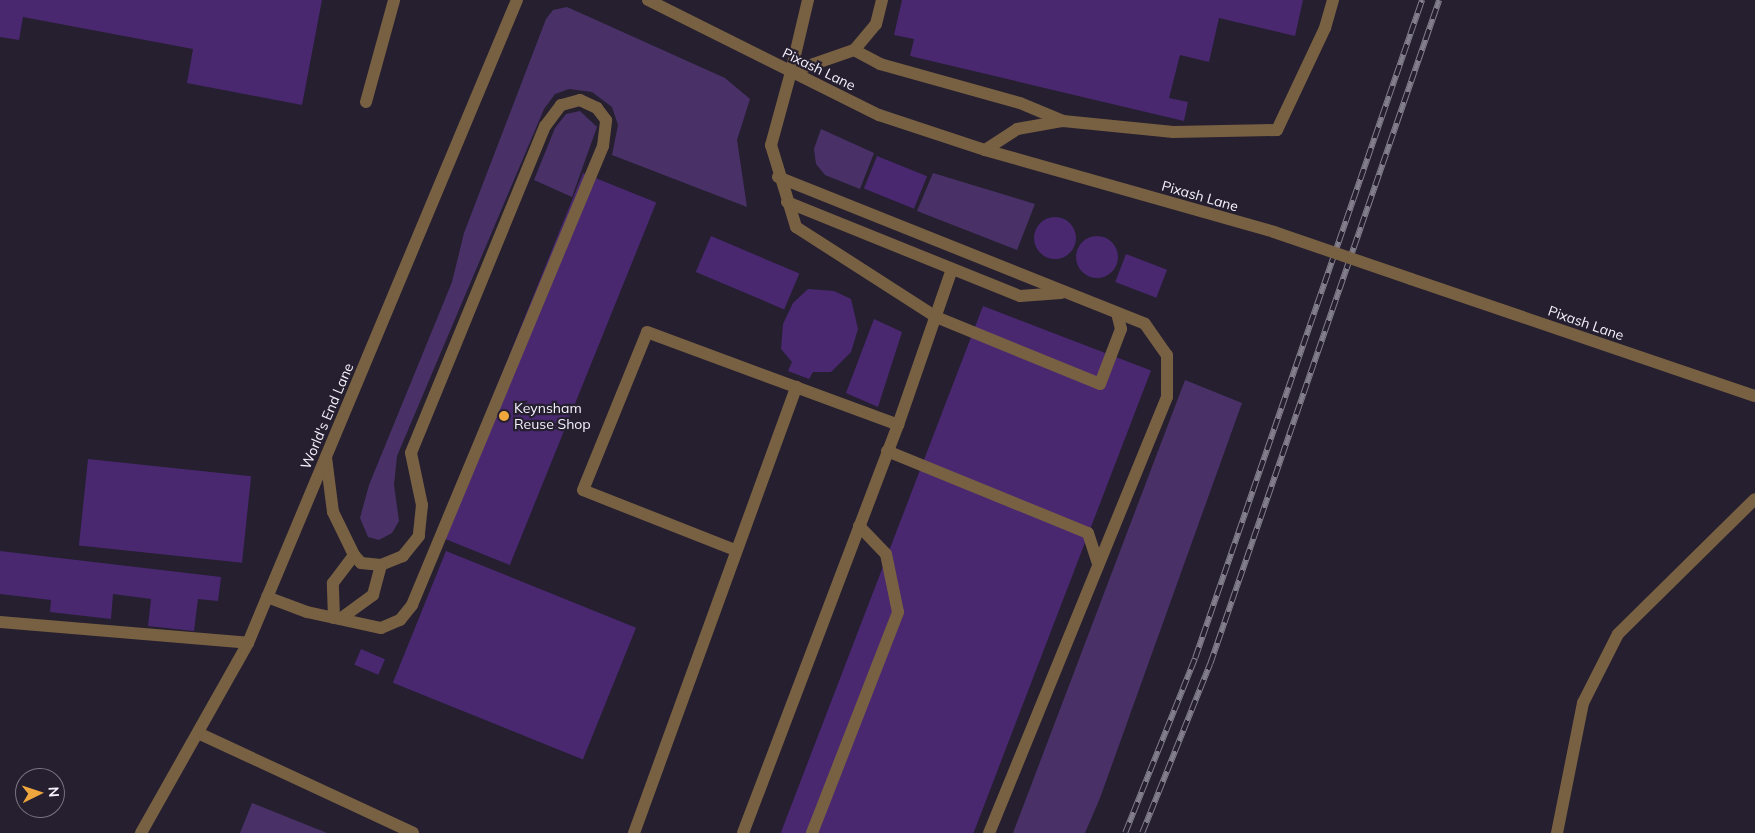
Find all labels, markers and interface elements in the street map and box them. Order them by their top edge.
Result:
street label: Pixash Lane [780,44,858,94]
street label: Pixash Lane [1160,177,1240,215]
street label: Pixash Lane [1546,302,1626,344]
street label: World's End Lane [297,360,357,472]
place label: Keynsham Reuse Shop [514,400,591,432]
marker: Keynsham Reuse Shop [498,410,510,422]
north arrow [15,768,65,818]
text: N [45,786,63,798]

